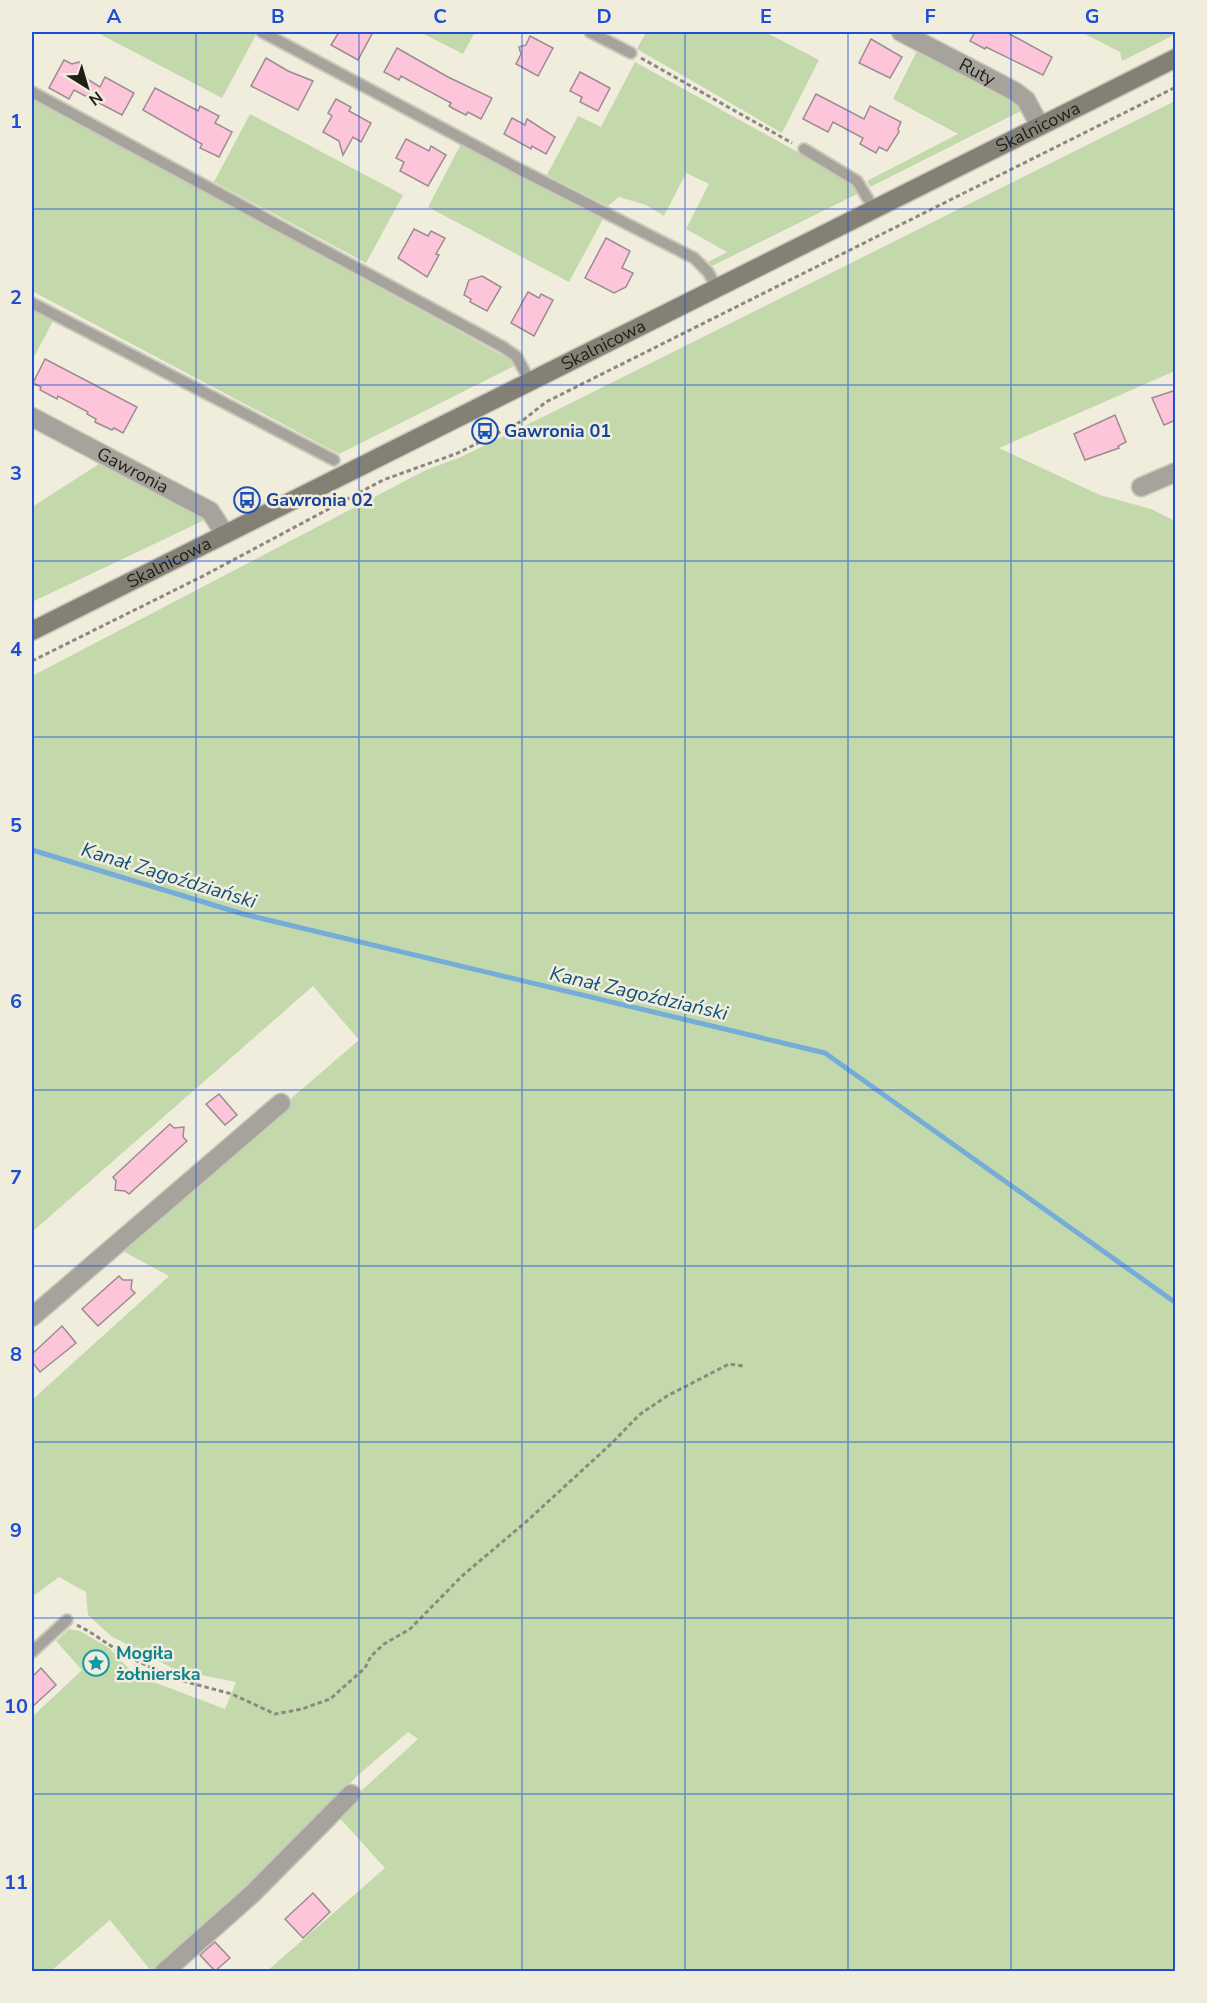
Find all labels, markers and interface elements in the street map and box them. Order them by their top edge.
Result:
text: A [107,3,122,30]
text: B [271,3,285,30]
text: C [433,3,447,30]
text: D [596,3,612,30]
text: E [760,3,772,30]
text: F [924,3,936,30]
text: G [1085,3,1099,30]
street label: Ruty [955,52,1000,92]
north arrow [57,57,117,117]
text: N [84,86,107,111]
street label: Skalnicowa [991,96,1084,158]
text: 1 [10,108,22,135]
text: 2 [10,284,22,311]
street label: Skalnicowa [557,314,650,376]
bus stop icon: Gawronia 01 [470,416,500,446]
place label: Gawronia 01 [504,419,611,443]
street label: Gawronia [93,441,173,499]
text: 3 [10,460,22,487]
bus stop icon: Gawronia 02 [232,485,262,515]
place label: Gawronia 02 [266,488,373,512]
street label: Skalnicowa [122,531,215,594]
text: 4 [10,636,22,663]
text: 5 [10,812,22,839]
water label: Kanał Zagoździański [78,836,260,915]
water label: Kanał Zagoździański [547,960,731,1027]
text: 6 [10,988,22,1015]
text: 7 [10,1164,22,1191]
text: 8 [10,1341,22,1368]
text: 9 [10,1517,22,1544]
place label: Mogiła żołnierska [116,1641,201,1686]
place icon: Mogiła żołnierska [81,1648,111,1678]
text: 10 [4,1693,28,1720]
text: 11 [4,1869,28,1896]

